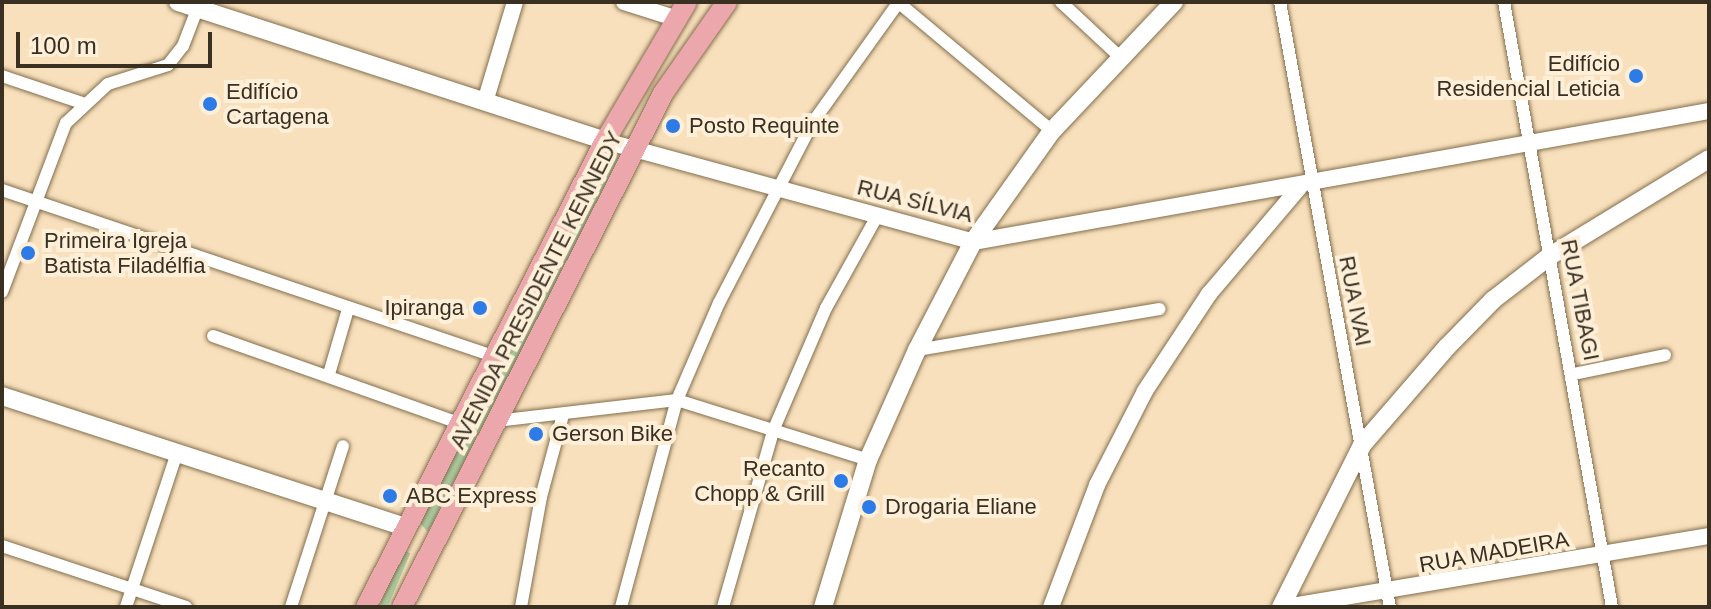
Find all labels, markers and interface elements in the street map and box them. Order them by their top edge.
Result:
scale bar [20,16,216,66]
text: 100 m [30,32,97,59]
place label: Edifício Residencial Leticia [1437,50,1620,102]
marker: Edifício Residencial Leticia [1627,67,1645,85]
place label: Edifício Cartagena [226,78,329,130]
marker: Edifício Cartagena [201,95,219,113]
place label: Posto Requinte [689,113,839,139]
marker: Posto Requinte [664,117,682,135]
street label: AVENIDA PRESIDENTE KENNEDY [444,126,628,454]
street label: RUA SÍLVIA [854,174,976,228]
place label: Primeira Igreja Batista Filadélfia [44,227,205,278]
street label: RUA TIBAGI [1555,236,1605,364]
marker: Primeira Igreja Batista Filadélfia [19,244,37,262]
street label: RUA IVAI [1333,253,1377,349]
place label: Ipiranga [384,295,464,321]
marker: Ipiranga [471,299,489,317]
place label: Gerson Bike [552,421,673,447]
marker: Gerson Bike [527,425,545,443]
place label: Recanto Chopp & Grill [694,455,825,506]
marker: Recanto Chopp & Grill [832,472,850,490]
place label: ABC Express [406,483,537,509]
marker: ABC Express [381,487,399,505]
place label: Drogaria Eliane [885,494,1037,520]
marker: Drogaria Eliane [860,498,878,516]
street label: RUA MADEIRA [1416,526,1572,578]

